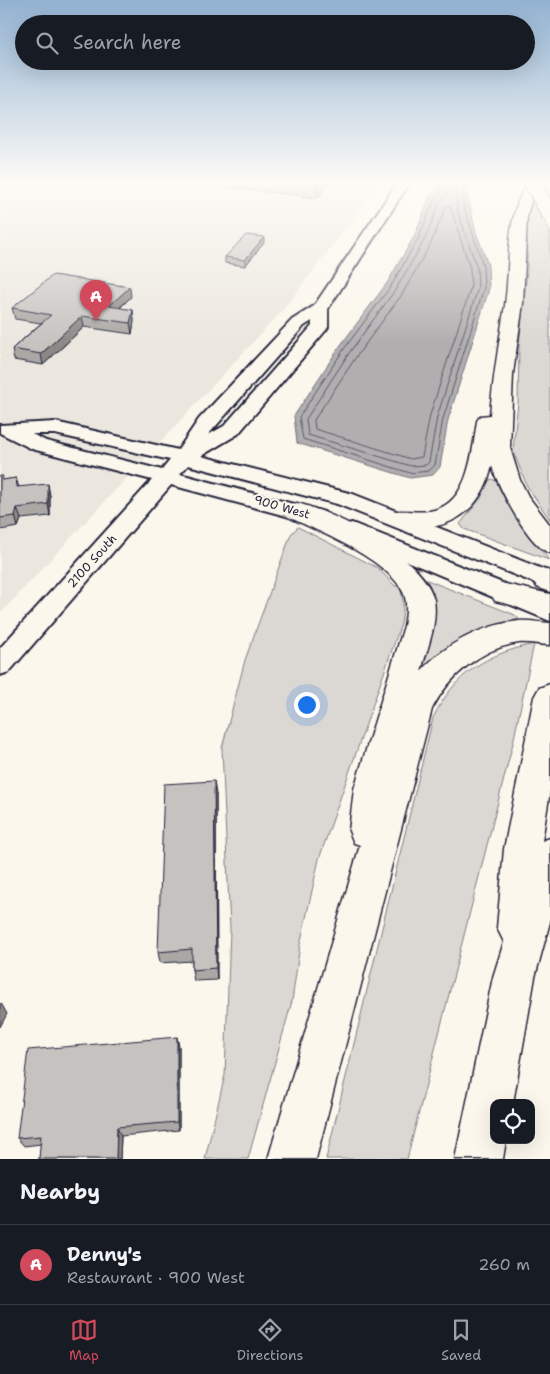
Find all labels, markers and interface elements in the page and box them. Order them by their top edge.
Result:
search box [15,15,535,70]
icon: search [33,29,61,57]
text: Search here [73,30,182,55]
pin: A [80,280,112,321]
street label: 900 West [252,491,312,523]
street label: 2100 South [64,531,120,591]
your location [294,692,320,718]
map controls [490,1099,535,1144]
button: locate [490,1099,535,1144]
text: Nearby [20,1178,100,1206]
text: Denny's [67,1242,142,1267]
text: A [30,1254,42,1275]
text: 260 m [478,1254,530,1275]
text: Restaurant · 900 West [67,1267,245,1288]
tab: Map [69,1316,99,1364]
tab: Directions [237,1316,303,1364]
tab: Saved [441,1316,481,1364]

